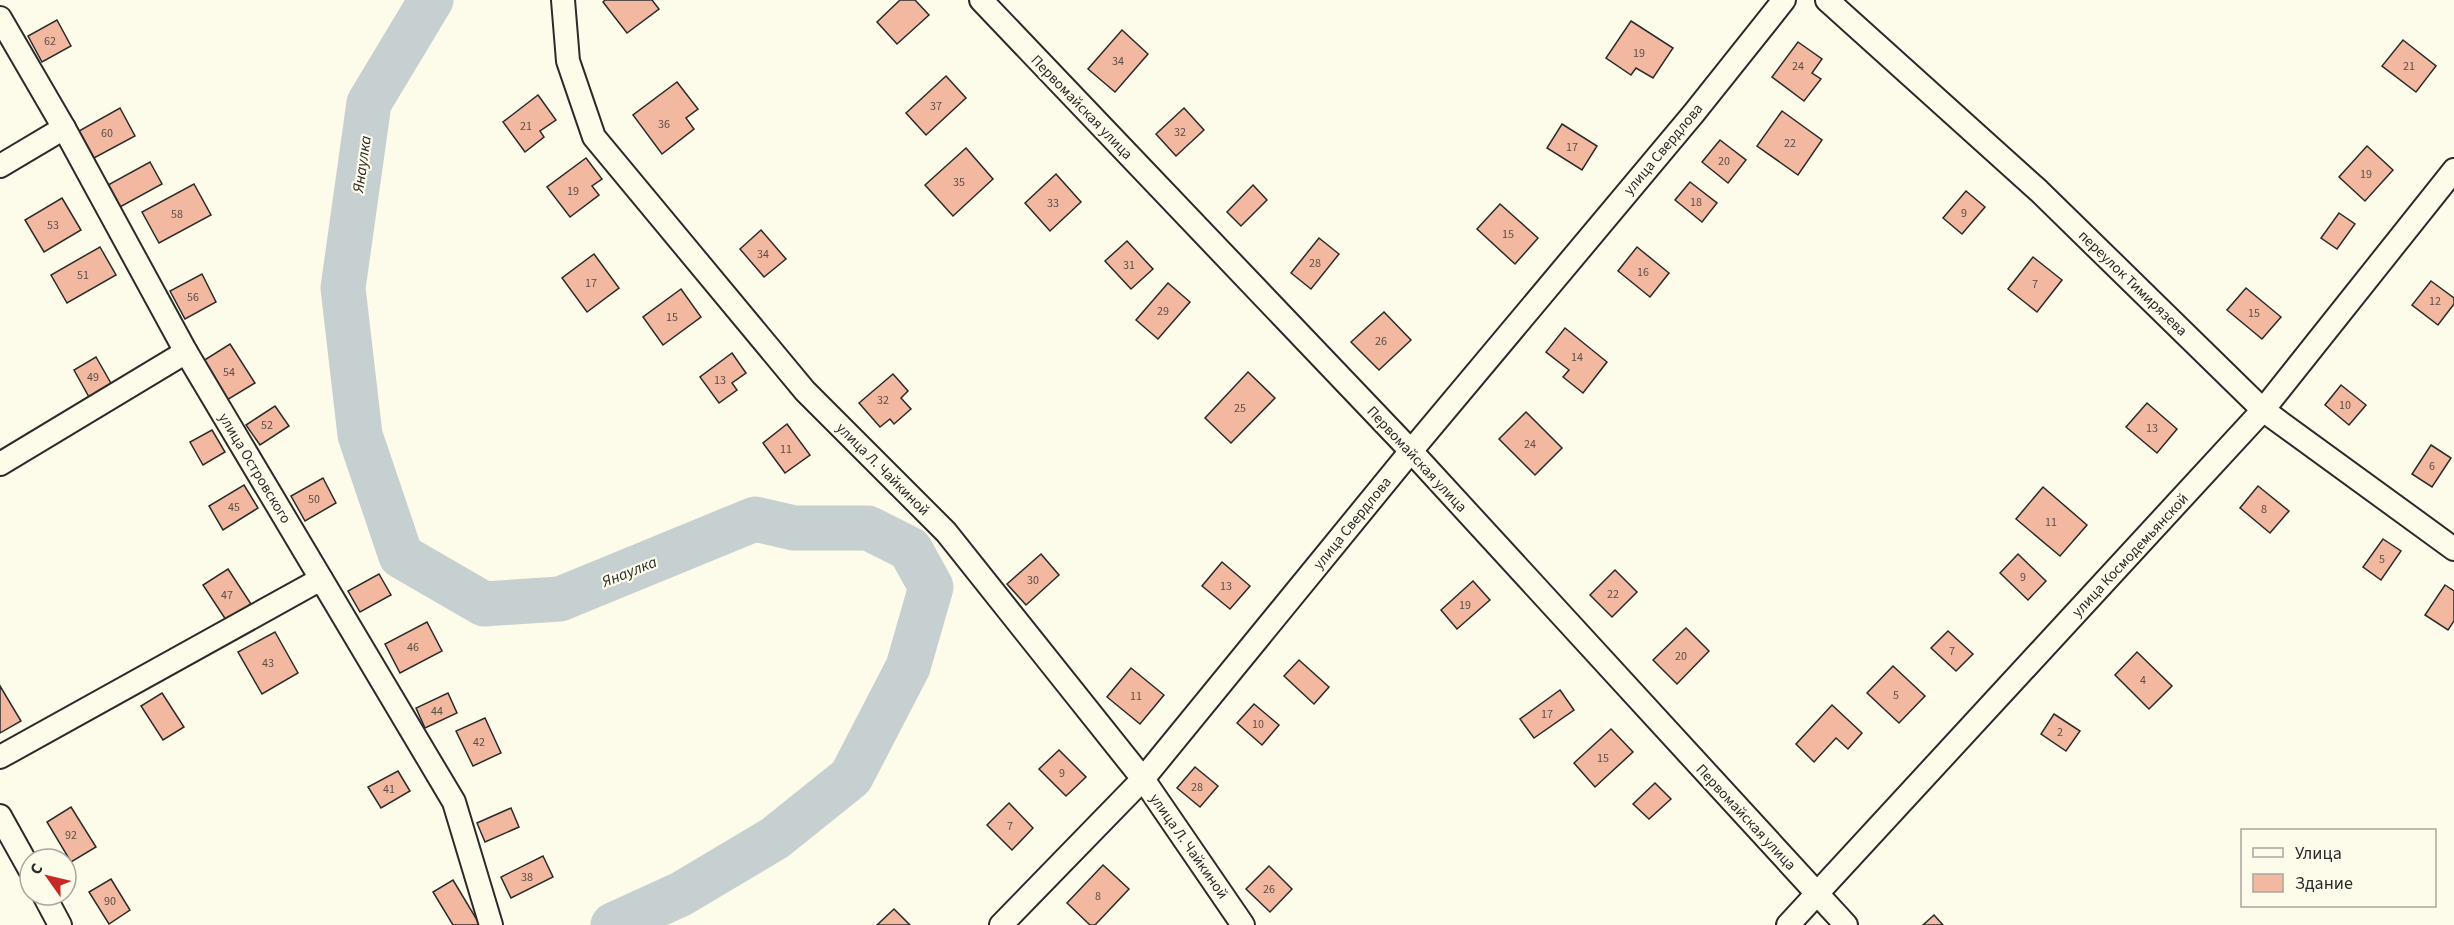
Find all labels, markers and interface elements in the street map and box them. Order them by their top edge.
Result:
house number: 62 [44,33,56,50]
house number: 19 [1633,45,1645,62]
street label: Первомайская улица [1026,50,1137,164]
house number: 34 [1112,53,1124,70]
house number: 24 [1792,58,1804,75]
house number: 21 [2403,58,2415,75]
house number: 37 [930,98,942,115]
street label: улица Свердлова [1619,99,1708,200]
house number: 36 [658,116,670,133]
house number: 21 [520,118,532,135]
house number: 32 [1174,124,1186,141]
house number: 60 [101,125,113,142]
water label: Янаулка [347,134,377,195]
house number: 22 [1784,135,1796,152]
house number: 17 [1566,139,1578,156]
house number: 20 [1718,153,1730,170]
house number: 19 [2360,166,2372,183]
house number: 35 [953,174,965,191]
house number: 19 [567,183,579,200]
house number: 18 [1690,194,1702,211]
house number: 33 [1047,195,1059,212]
house number: 9 [1961,205,1967,222]
house number: 58 [171,206,183,223]
house number: 53 [47,217,59,234]
house number: 15 [1502,226,1514,243]
street label: переулок Тимирязева [2073,226,2192,341]
house number: 34 [757,246,769,263]
house number: 28 [1309,255,1321,272]
house number: 31 [1123,257,1135,274]
house number: 16 [1637,264,1649,281]
house number: 51 [77,267,89,284]
house number: 17 [585,275,597,292]
house number: 7 [2032,276,2038,293]
house number: 56 [187,289,199,306]
house number: 12 [2429,293,2441,310]
house number: 29 [1157,303,1169,320]
house number: 15 [2248,305,2260,322]
house number: 15 [666,309,678,326]
house number: 26 [1375,333,1387,350]
house number: 14 [1571,349,1583,366]
house number: 54 [223,364,235,381]
house number: 49 [87,369,99,386]
house number: 13 [714,372,726,389]
house number: 32 [877,392,889,409]
house number: 10 [2339,397,2351,414]
house number: 25 [1234,400,1246,417]
street label: Первомайская улица [1362,402,1472,517]
street label: улица Островского [213,409,296,528]
house number: 52 [261,417,273,434]
street label: улица Л. Чайкиной [831,418,934,521]
house number: 13 [2146,420,2158,437]
house number: 24 [1524,436,1536,453]
house number: 11 [780,441,792,458]
house number: 6 [2429,458,2435,475]
street label: улица Свердлова [1308,472,1396,574]
street label: улица Космодемьянской [2067,489,2193,622]
house number: 50 [308,491,320,508]
house number: 45 [228,499,240,516]
house number: 8 [2261,501,2267,518]
house number: 11 [2045,514,2057,531]
water label: Янаулка [598,551,661,593]
house number: 5 [2379,551,2385,568]
house number: 9 [2020,569,2026,586]
house number: 30 [1027,572,1039,589]
house number: 13 [1220,578,1232,595]
house number: 22 [1607,586,1619,603]
house number: 47 [221,587,233,604]
house number: 19 [1459,597,1471,614]
house number: 46 [407,639,419,656]
house number: 7 [1949,643,1955,660]
house number: 20 [1675,648,1687,665]
house number: 43 [262,655,274,672]
house number: 4 [2140,672,2146,689]
house number: 5 [1893,687,1899,704]
house number: 11 [1130,688,1142,705]
house number: 44 [431,703,443,720]
house number: 17 [1541,706,1553,723]
house number: 10 [1252,716,1264,733]
house number: 2 [2057,724,2063,741]
house number: 42 [473,734,485,751]
house number: 15 [1597,750,1609,767]
street label: Первомайская улица [1691,760,1801,875]
house number: 9 [1059,765,1065,782]
house number: 28 [1191,779,1203,796]
house number: 41 [383,781,395,798]
street label: улица Л. Чайкиной [1144,789,1233,903]
house number: 7 [1007,818,1013,835]
house number: 92 [65,827,77,844]
legend [2241,829,2436,907]
text: Улица [2295,841,2342,866]
north arrow [18,847,78,907]
text: С [25,859,48,879]
house number: 38 [521,869,533,886]
text: Здание [2295,871,2353,896]
house number: 26 [1263,881,1275,898]
house number: 8 [1095,888,1101,905]
house number: 90 [104,893,116,910]

